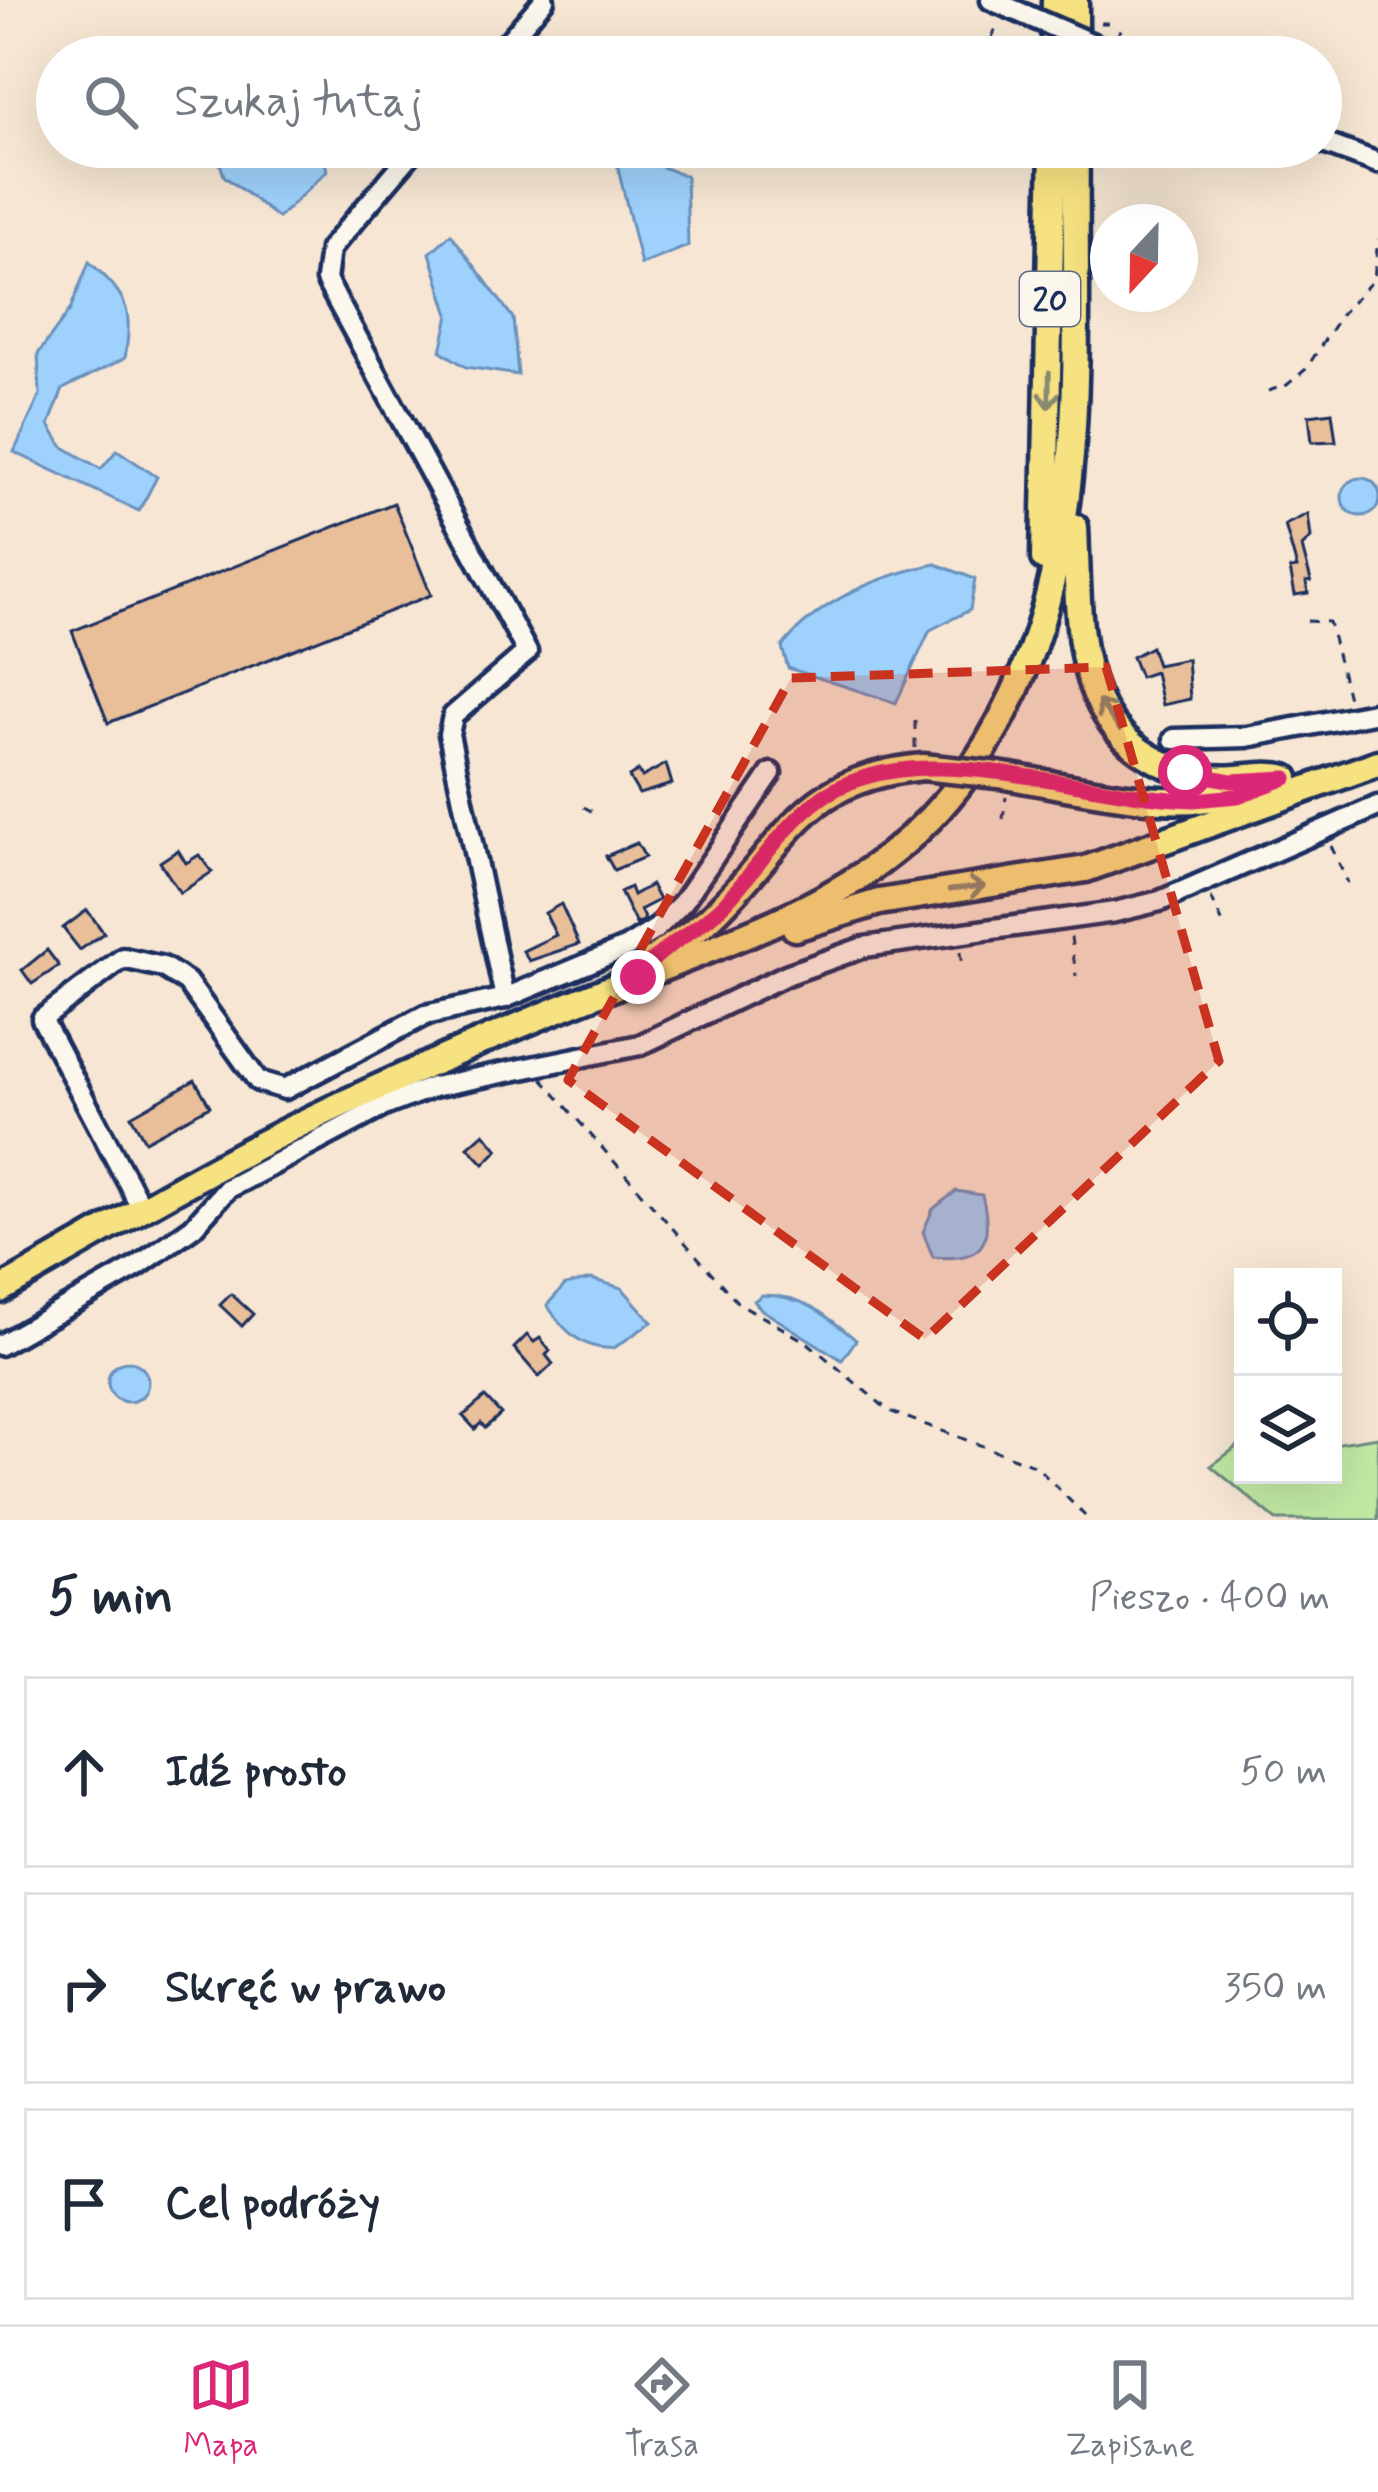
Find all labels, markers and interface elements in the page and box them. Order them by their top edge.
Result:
search box [36,36,1342,168]
icon: search [78,69,144,135]
text: Szukaj tutaj [174,73,423,132]
north arrow [1090,204,1198,312]
road number: 20 [1020,272,1080,326]
one-way arrow [1038,370,1060,409]
one-way arrow [1096,699,1122,731]
route start [1158,745,1212,799]
one-way arrow [946,876,985,898]
route end [611,950,665,1004]
map controls [1234,1268,1342,1484]
button: locate [1234,1268,1342,1376]
button: layers [1234,1376,1342,1484]
text: 5 min [48,1565,173,1631]
text: Pieszo · 400 m [1089,1573,1330,1624]
icon: ahead [51,1739,117,1805]
text: Idź prosto [165,1743,347,1802]
text: 50 m [1240,1747,1327,1798]
icon: right [51,1955,117,2021]
text: Skręć w prawo [165,1959,446,2018]
text: 350 m [1224,1963,1327,2014]
icon: arrive [51,2171,117,2237]
text: Cel podróży [165,2175,380,2234]
tab: Mapa [183,2352,258,2468]
tab: Trasa [625,2352,699,2468]
tab: Zapisane [1065,2352,1195,2468]

